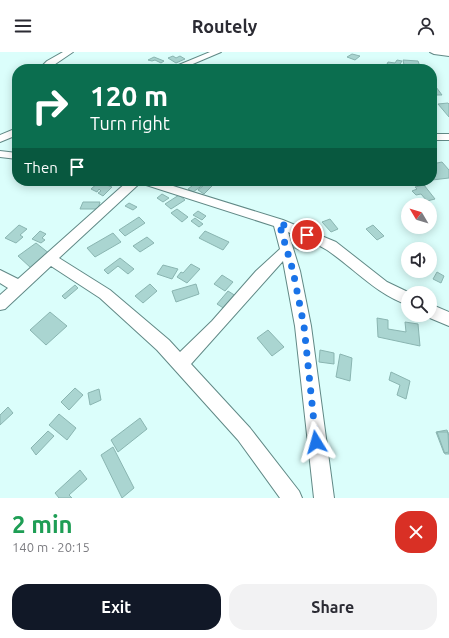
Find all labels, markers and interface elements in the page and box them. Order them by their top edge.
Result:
icon: menu [12,15,34,37]
icon: person [415,15,437,37]
text: Routely [192,16,257,36]
icon: right [24,80,76,132]
text: 120 m [90,80,168,111]
text: Turn right [90,113,170,133]
icon: arrive [66,156,88,178]
text: Then [24,159,58,176]
north arrow [401,198,437,234]
map controls [401,198,437,322]
pin [290,218,324,252]
icon: arrive [296,224,318,246]
button: sound [401,242,437,278]
button: search [401,286,437,322]
position arrow [295,421,337,463]
text: 2 min [12,511,73,538]
button: close [395,511,437,553]
text: 140 m · 20:15 [12,540,90,554]
button: Exit [12,584,221,630]
button: Share [229,584,437,630]

